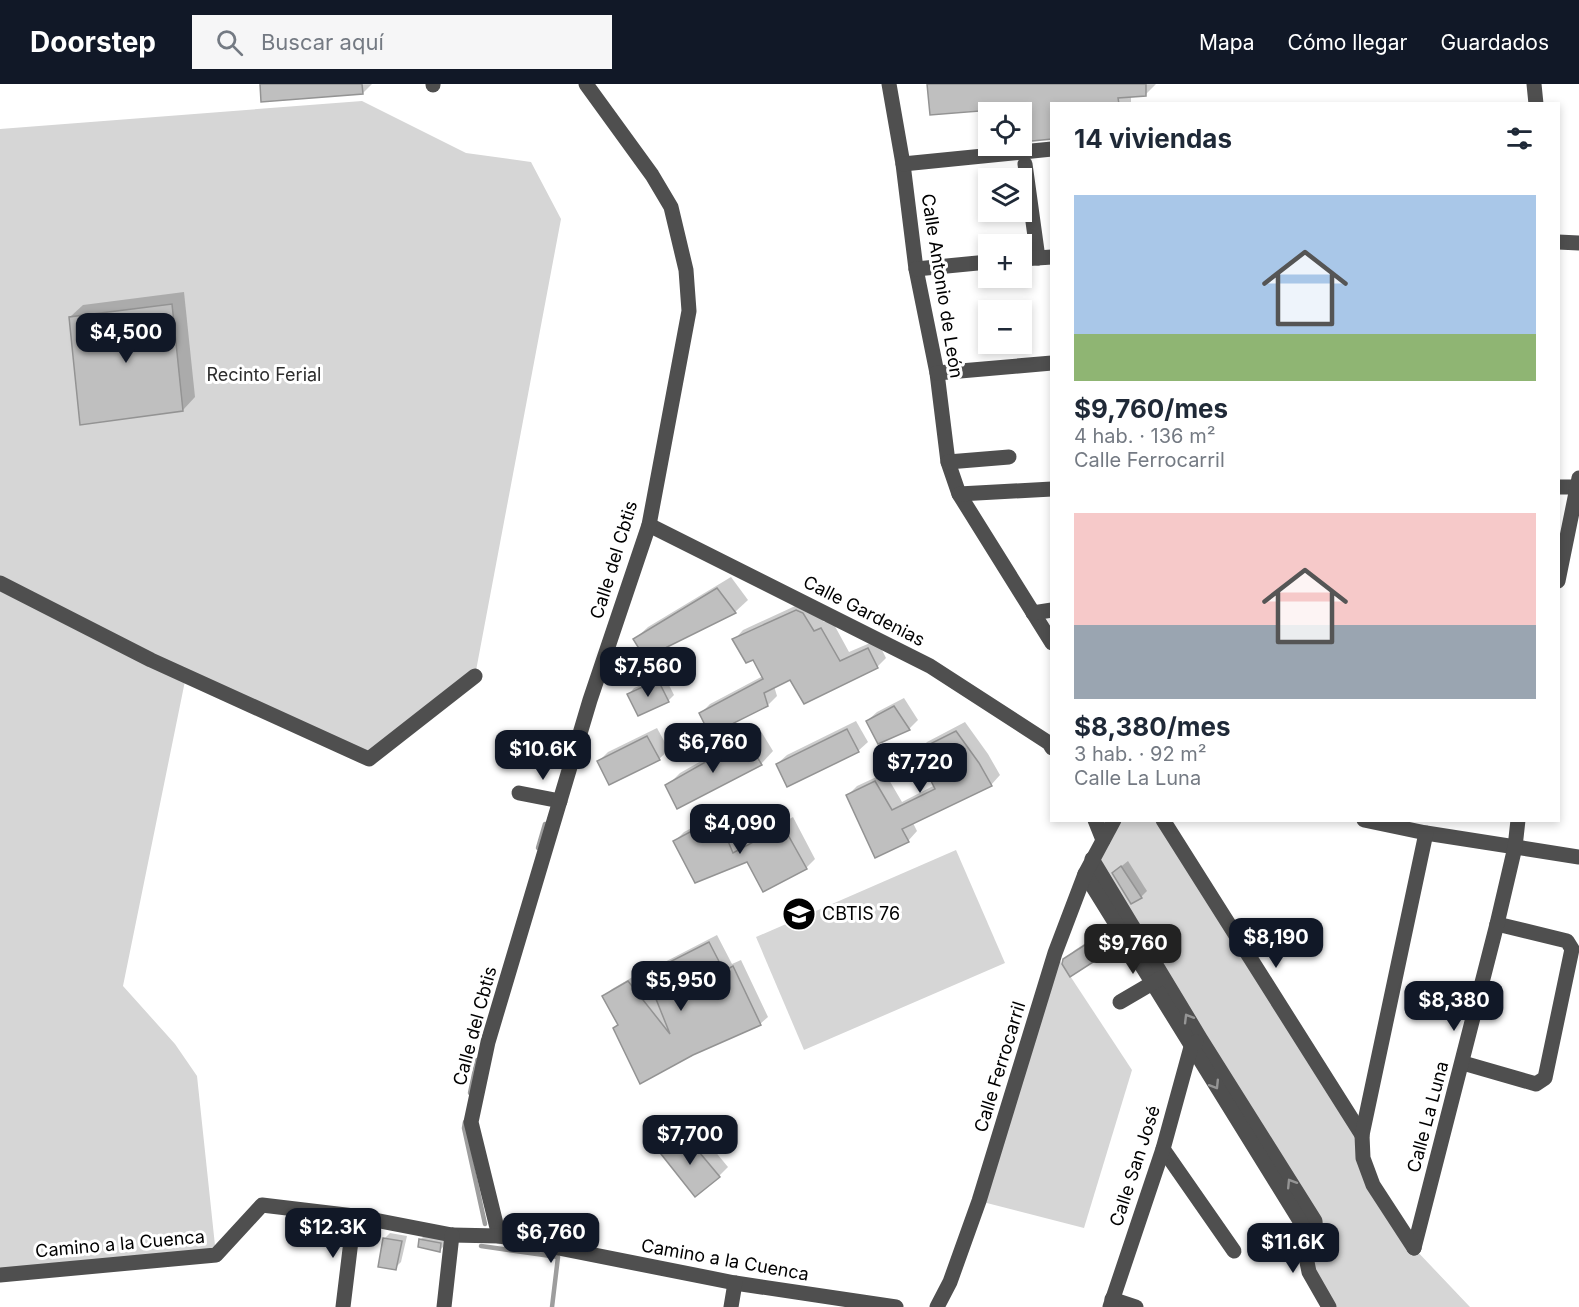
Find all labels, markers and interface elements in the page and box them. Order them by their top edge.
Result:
search box [192,15,612,69]
text: Doorstep [30,25,156,59]
icon: search [213,26,246,59]
text: Buscar aquí [261,29,384,55]
text: Mapa [1199,30,1255,55]
text: Cómo llegar [1288,30,1407,55]
text: Guardados [1440,30,1549,55]
map controls [978,102,1032,354]
button: locate [978,102,1032,156]
icon: filters [1503,122,1536,155]
text: 14 viviendas [1074,123,1232,154]
button: layers [978,168,1032,222]
street label: Calle Antonio de León [918,192,967,380]
button: + [978,234,1032,288]
icon: home [1251,234,1359,342]
button: − [978,300,1032,354]
pin: $4,500 [77,313,175,364]
text: $4,500 [90,320,162,344]
park label: Recinto Ferial [207,364,321,385]
text: $9,760/mes [1074,393,1228,424]
text: 4 hab. · 136 m² [1074,424,1216,448]
text: Calle Ferrocarril [1074,448,1225,472]
street label: Calle del Cbtis [586,498,641,621]
icon: home [1251,552,1359,660]
street label: Calle Gardenias [800,571,929,650]
pin: $7,560 [599,647,697,698]
text: $7,560 [614,654,682,678]
text: $8,380/mes [1074,711,1231,742]
pin: $6,760 [664,723,762,774]
pin: $10.6K [494,730,592,781]
text: $6,760 [678,730,748,754]
text: $10.6K [509,737,577,761]
text: 3 hab. · 92 m² [1074,742,1207,766]
pin: $7,720 [871,743,969,794]
text: $7,720 [887,750,953,774]
text: Calle La Luna [1074,766,1201,790]
pin: $4,090 [691,804,789,855]
text: $4,090 [704,811,776,835]
school or university icon: CBTIS 76 [781,896,817,932]
place label: CBTIS 76 [822,903,900,924]
pin: $8,190 [1227,918,1325,969]
pin: $9,760 [1084,924,1182,975]
text: $8,190 [1243,925,1309,949]
text: $9,760 [1098,931,1168,955]
pin: $5,950 [632,961,730,1012]
street label: Calle del Cbtis [449,964,500,1088]
text: $5,950 [645,968,717,992]
pin: $8,380 [1405,981,1503,1032]
text: $8,380 [1418,988,1490,1012]
street label: Calle Ferrocarril [970,999,1029,1135]
one-way arrow [1183,1013,1195,1024]
street label: Calle La Luna [1403,1059,1452,1175]
one-way arrow [1207,1078,1218,1089]
street label: Calle San José [1105,1103,1164,1229]
pin: $7,700 [641,1115,739,1166]
text: $7,700 [657,1122,723,1146]
one-way arrow [1287,1179,1299,1189]
pin: $12.3K [284,1208,382,1259]
pin: $6,760 [502,1213,600,1264]
text: $12.3K [299,1215,367,1239]
text: $6,760 [516,1220,586,1244]
pin: $11.6K [1244,1223,1342,1274]
street label: Camino a la Cuenca [34,1226,206,1261]
text: $11.6K [1261,1230,1325,1254]
street label: Camino a la Cuenca [640,1234,811,1285]

